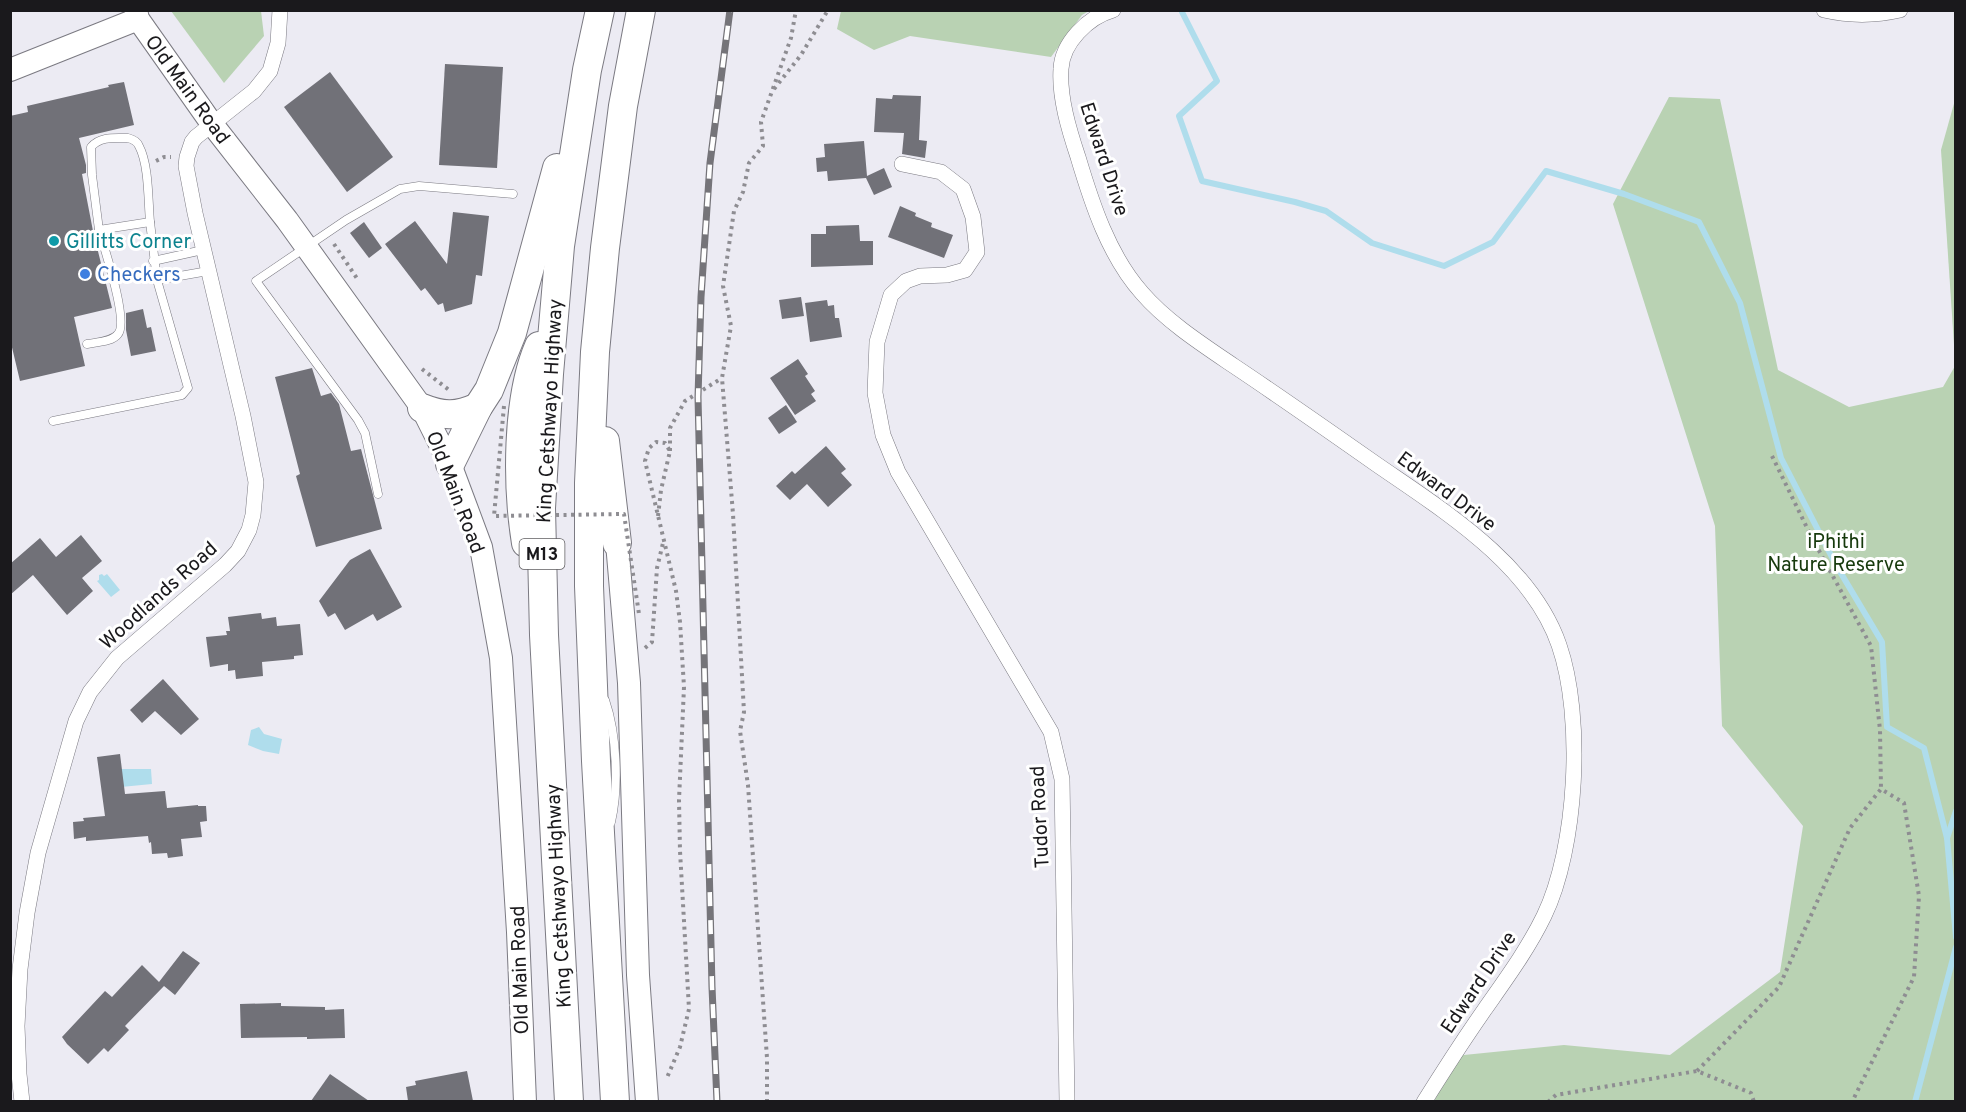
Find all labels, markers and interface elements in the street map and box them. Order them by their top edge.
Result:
street label: Old Main Road [138,30,235,150]
street label: Edward Drive [1073,99,1134,220]
place label: Gillitts Corner [66,230,191,256]
marker: Gillitts Corner [47,234,61,248]
place label: Checkers [97,263,181,289]
marker: Checkers [78,267,92,281]
street label: King Cetshwayo Highway [532,298,570,524]
street label: Old Main Road [419,428,489,558]
street label: Edward Drive [1391,447,1501,538]
park label: iPhithi Nature Reserve [1767,530,1905,579]
street label: Woodlands Road [95,537,224,656]
road number: M13 [520,539,564,569]
street label: Tudor Road [1025,765,1057,869]
street label: King Cetshwayo Highway [541,783,579,1009]
street label: Old Main Road [506,905,536,1035]
street label: Edward Drive [1436,927,1523,1039]

